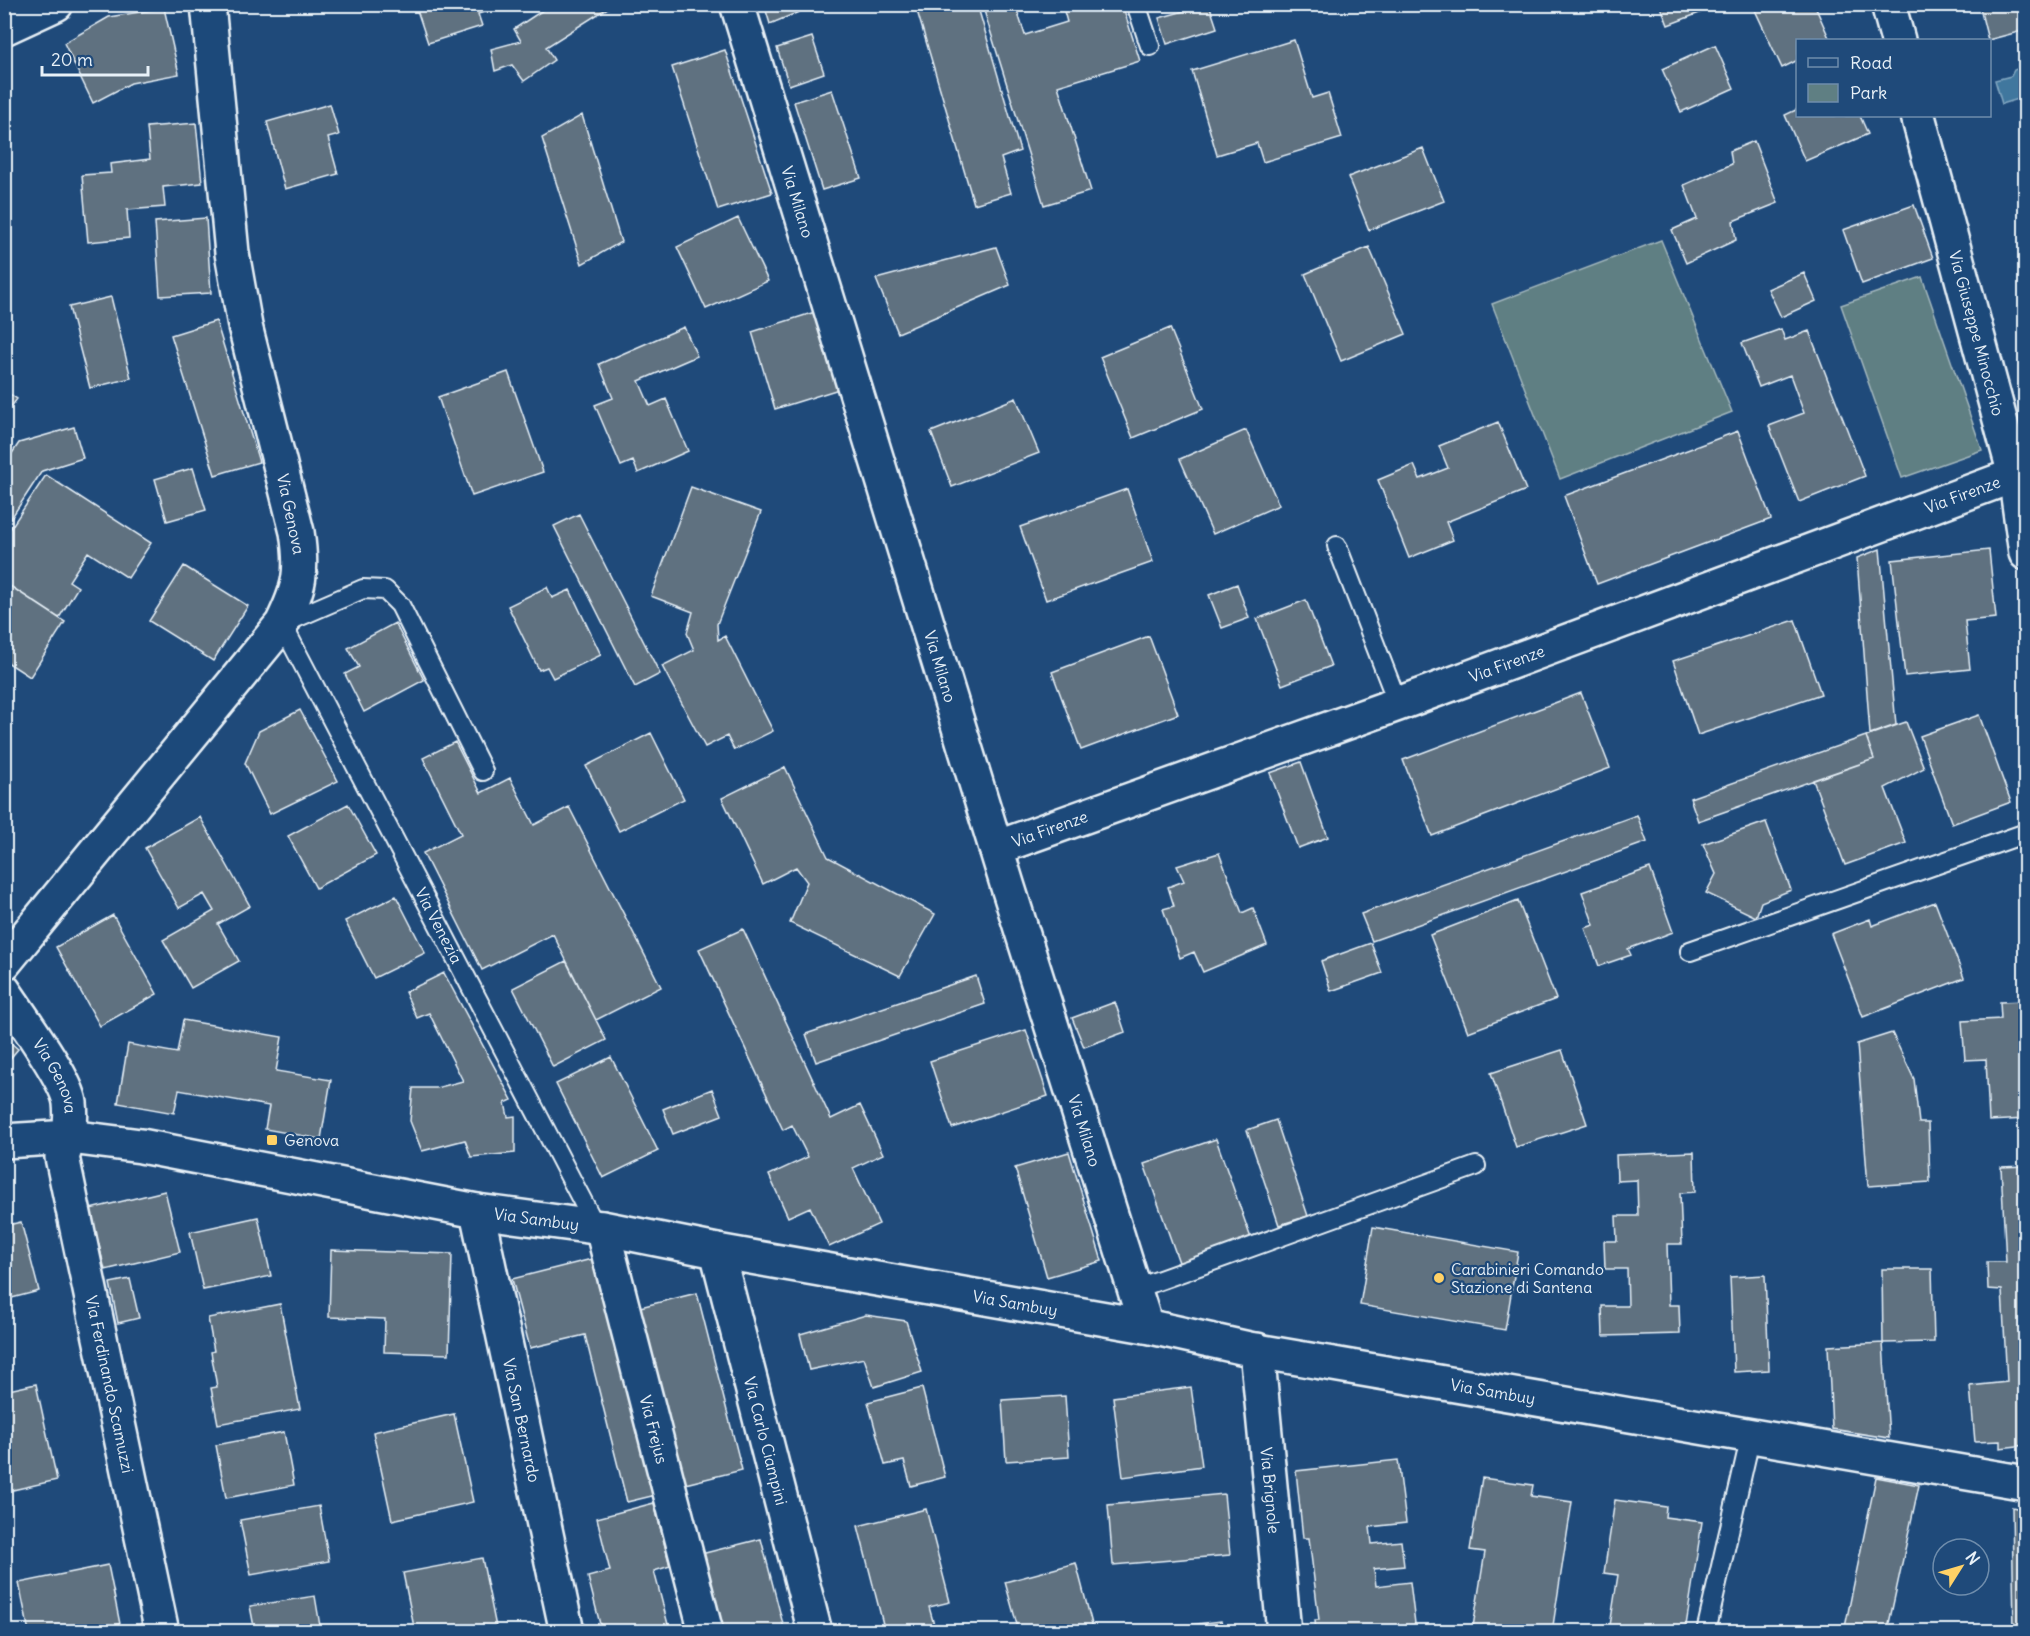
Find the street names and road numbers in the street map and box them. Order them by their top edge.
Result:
street label: Via Milano [777,164,818,240]
street label: Via Giuseppe Minocchio [1945,248,2009,418]
street label: Via Firenze [1922,471,2003,518]
street label: Via Genova [273,472,309,556]
street label: Via Milano [920,628,961,705]
street label: Via Firenze [1466,640,1547,687]
street label: Via Firenze [1009,806,1090,852]
street label: Via Venezia [411,884,467,967]
street label: Via Genova [29,1034,81,1114]
street label: Via Milano [1064,1092,1105,1169]
street label: Via Sambuy [493,1203,580,1235]
street label: Via Sambuy [971,1286,1059,1320]
street label: Via Ferdinando Scamuzzi [81,1294,138,1475]
street label: Via San Bernardo [499,1356,545,1484]
street label: Via Carlo Ciampini [740,1374,792,1507]
street label: Via Sambuy [1449,1374,1537,1409]
street label: Via Frejus [635,1393,672,1466]
street label: Via Brignole [1256,1446,1285,1534]

